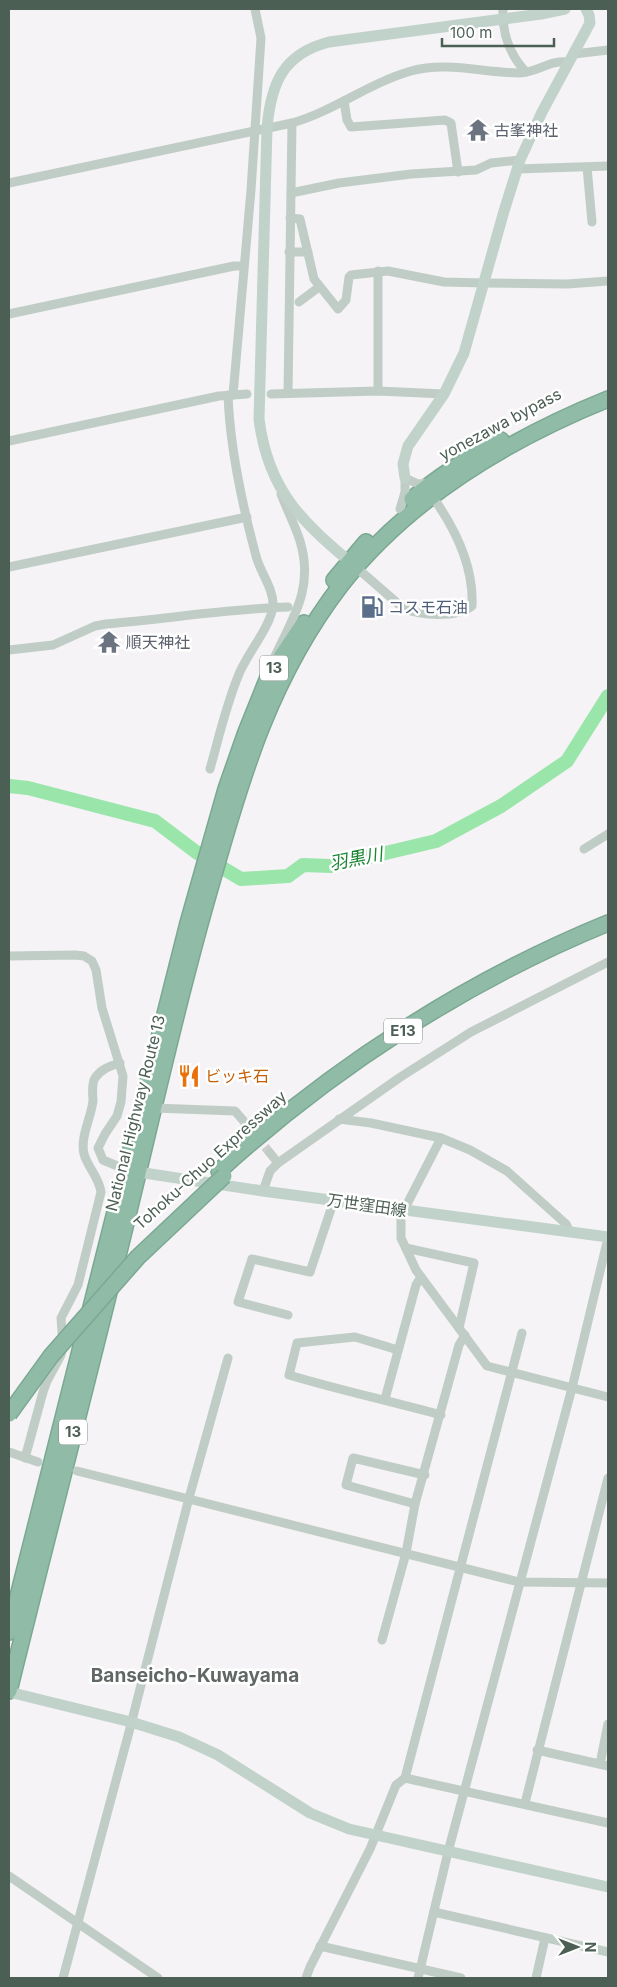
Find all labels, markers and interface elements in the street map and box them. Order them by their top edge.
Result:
scale bar [442,15,554,47]
text: 100 m [450,23,492,42]
temple icon: 古峯神社 [465,117,491,143]
place label: 古峯神社 [494,120,558,140]
street label: yonezawa bypass [435,383,565,465]
fuel station icon: コスモ石油 [359,594,385,620]
place label: コスモ石油 [388,597,468,617]
temple icon: 順天神社 [96,629,122,655]
place label: 順天神社 [126,632,190,652]
road number: 13 [260,656,288,680]
water label: 羽黒川 [327,843,386,874]
street label: National Highway Route 13 [101,1013,169,1213]
road number: E13 [384,1018,422,1044]
restaurant icon: ビッキ石 [176,1063,202,1089]
place label: ビッキ石 [205,1066,269,1086]
street label: Tohoku-Chuo Expressway [130,1086,290,1234]
street label: 万世窪田線 [326,1190,408,1220]
road number: 13 [59,1420,87,1444]
district label: Banseicho-Kuwayama [91,1664,299,1687]
north arrow [552,1922,602,1972]
text: N [582,1942,599,1952]

